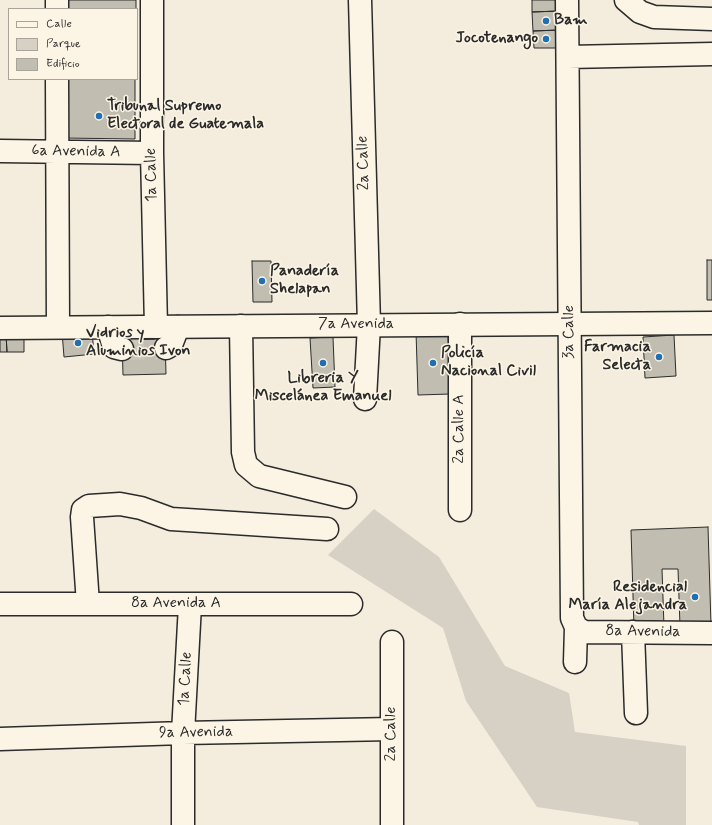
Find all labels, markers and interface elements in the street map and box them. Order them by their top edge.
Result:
legend [8,8,138,80]
place label: Bam [554,11,588,31]
text: Calle [46,16,72,32]
marker: Bam [541,16,551,26]
place label: Jocotenango [456,29,538,49]
marker: Jocotenango [541,34,551,44]
text: Parque [46,36,81,52]
text: Edificio [46,56,80,72]
place label: Tribunal Supremo Electoral de Guatemala [107,97,264,135]
marker: Tribunal Supremo Electoral de Guatemala [94,111,104,121]
street label: 2a Calle [353,135,375,191]
street label: 6a Avenida A [31,142,121,162]
street label: 1a Calle [142,148,162,202]
place label: Panadería Shelapan [270,262,339,300]
marker: Panadería Shelapan [257,276,267,286]
street label: 3a Calle [560,305,580,359]
street label: 7a Avenida [318,315,394,335]
place label: Vidrios y Aluminios Ivon [86,324,190,362]
marker: Vidrios y Aluminios Ivon [73,338,83,348]
place label: Farmacia Selecta [584,338,651,376]
place label: Policía Nacional Civil [441,344,536,382]
marker: Farmacia Selecta [654,352,664,362]
marker: Libreria Y Miscelánea Emanuel [318,358,328,368]
marker: Policía Nacional Civil [428,358,438,368]
place label: Libreria Y Miscelánea Emanuel [255,369,391,407]
street label: 2a Calle A [450,394,470,464]
place label: Residencial María Alejandra [569,578,687,616]
marker: Residencial María Alejandra [690,592,700,602]
street label: 8a Avenida A [131,594,221,614]
street label: 8a Avenida [605,622,681,642]
street label: 1a Calle [175,651,197,707]
street label: 2a Calle [382,707,402,761]
street label: 9a Avenida [159,723,233,743]

